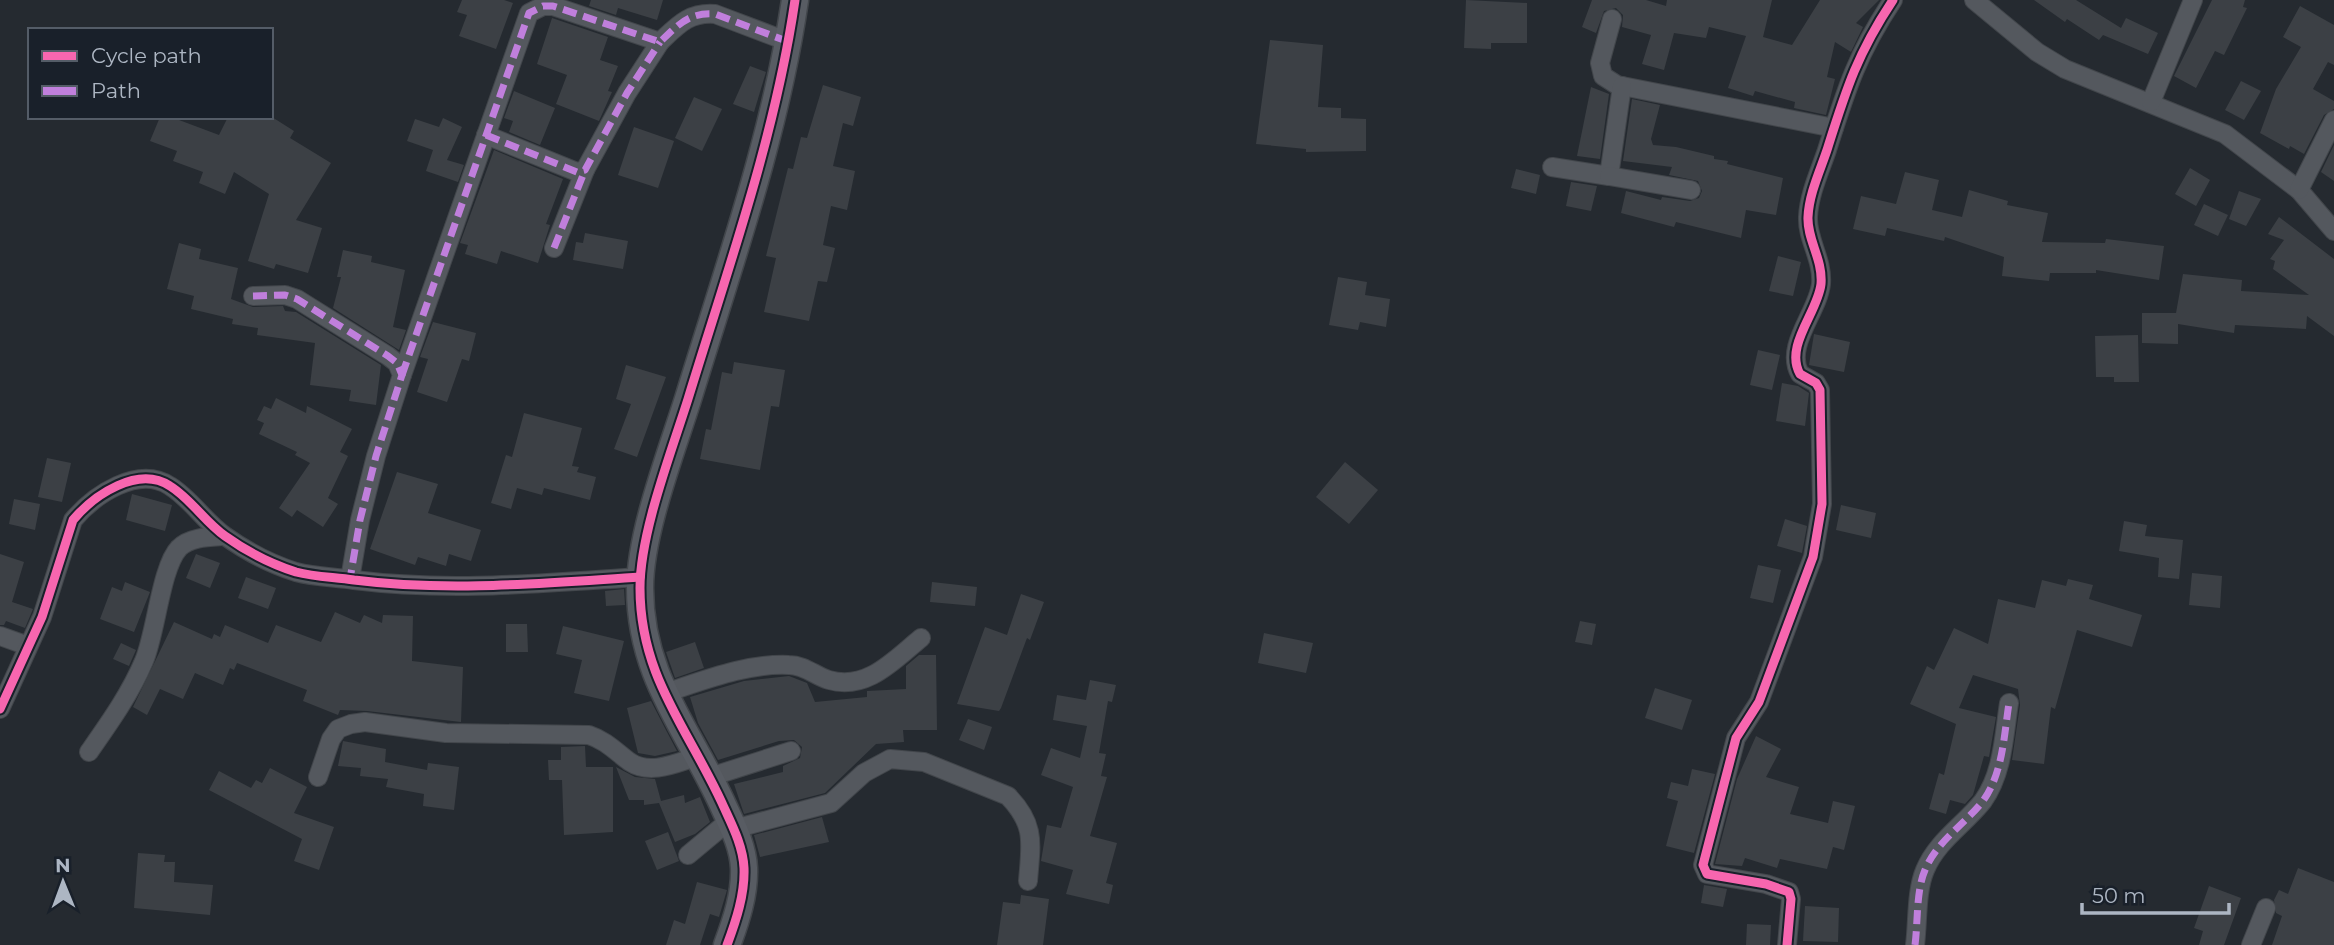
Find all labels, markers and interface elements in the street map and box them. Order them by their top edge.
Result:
legend [28,28,273,119]
text: Cycle path [91,43,202,68]
text: Path [91,78,141,103]
north arrow [28,847,98,917]
text: N [55,854,71,877]
scale bar [2082,872,2229,916]
text: 50 m [2092,883,2146,908]

